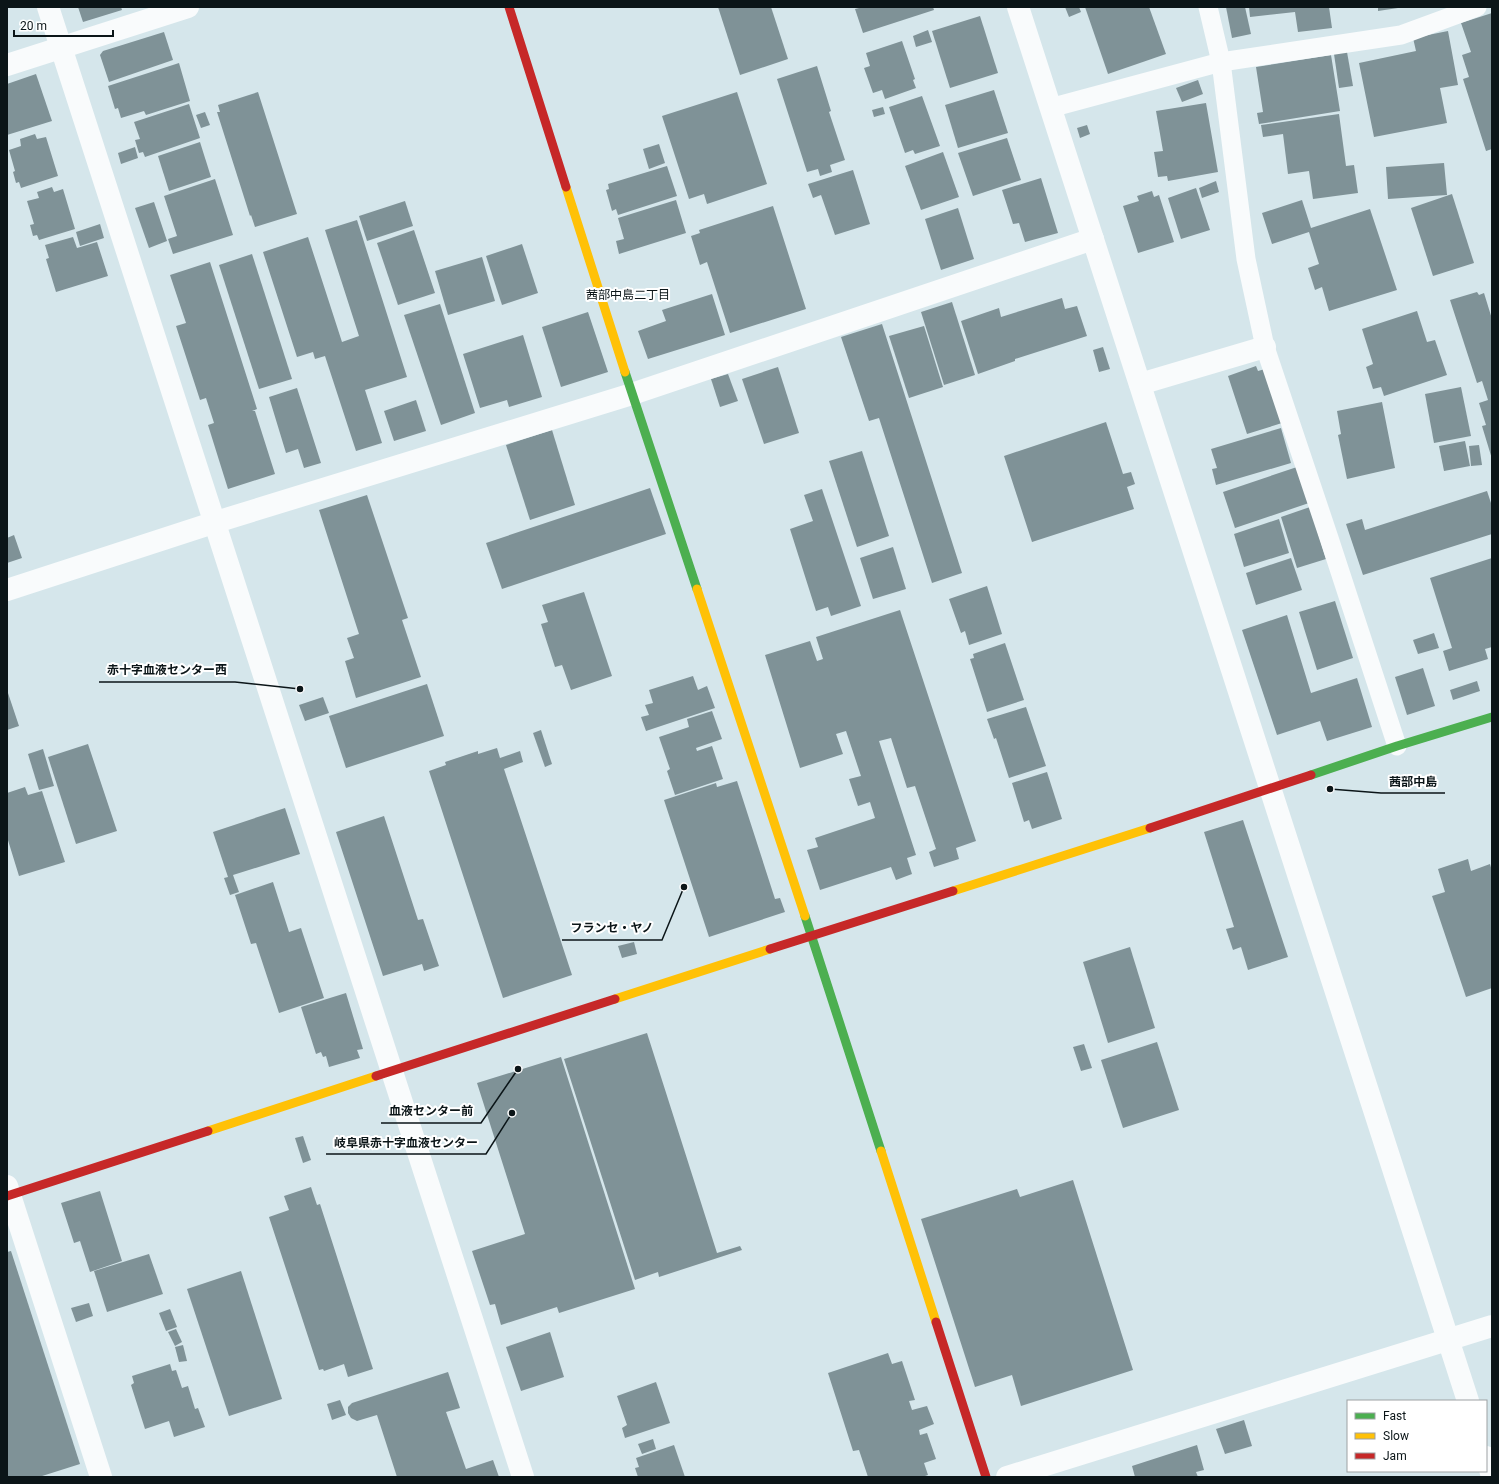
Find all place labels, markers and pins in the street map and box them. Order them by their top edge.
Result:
callout: 赤十字血液センター西 [99,658,235,682]
callout: 茜部中島 [1381,769,1445,793]
callout: フランセ・ヤノ [562,916,662,940]
callout: 血液センター前 [381,1099,481,1123]
callout: 岐阜県赤十字血液センター [326,1130,486,1154]

